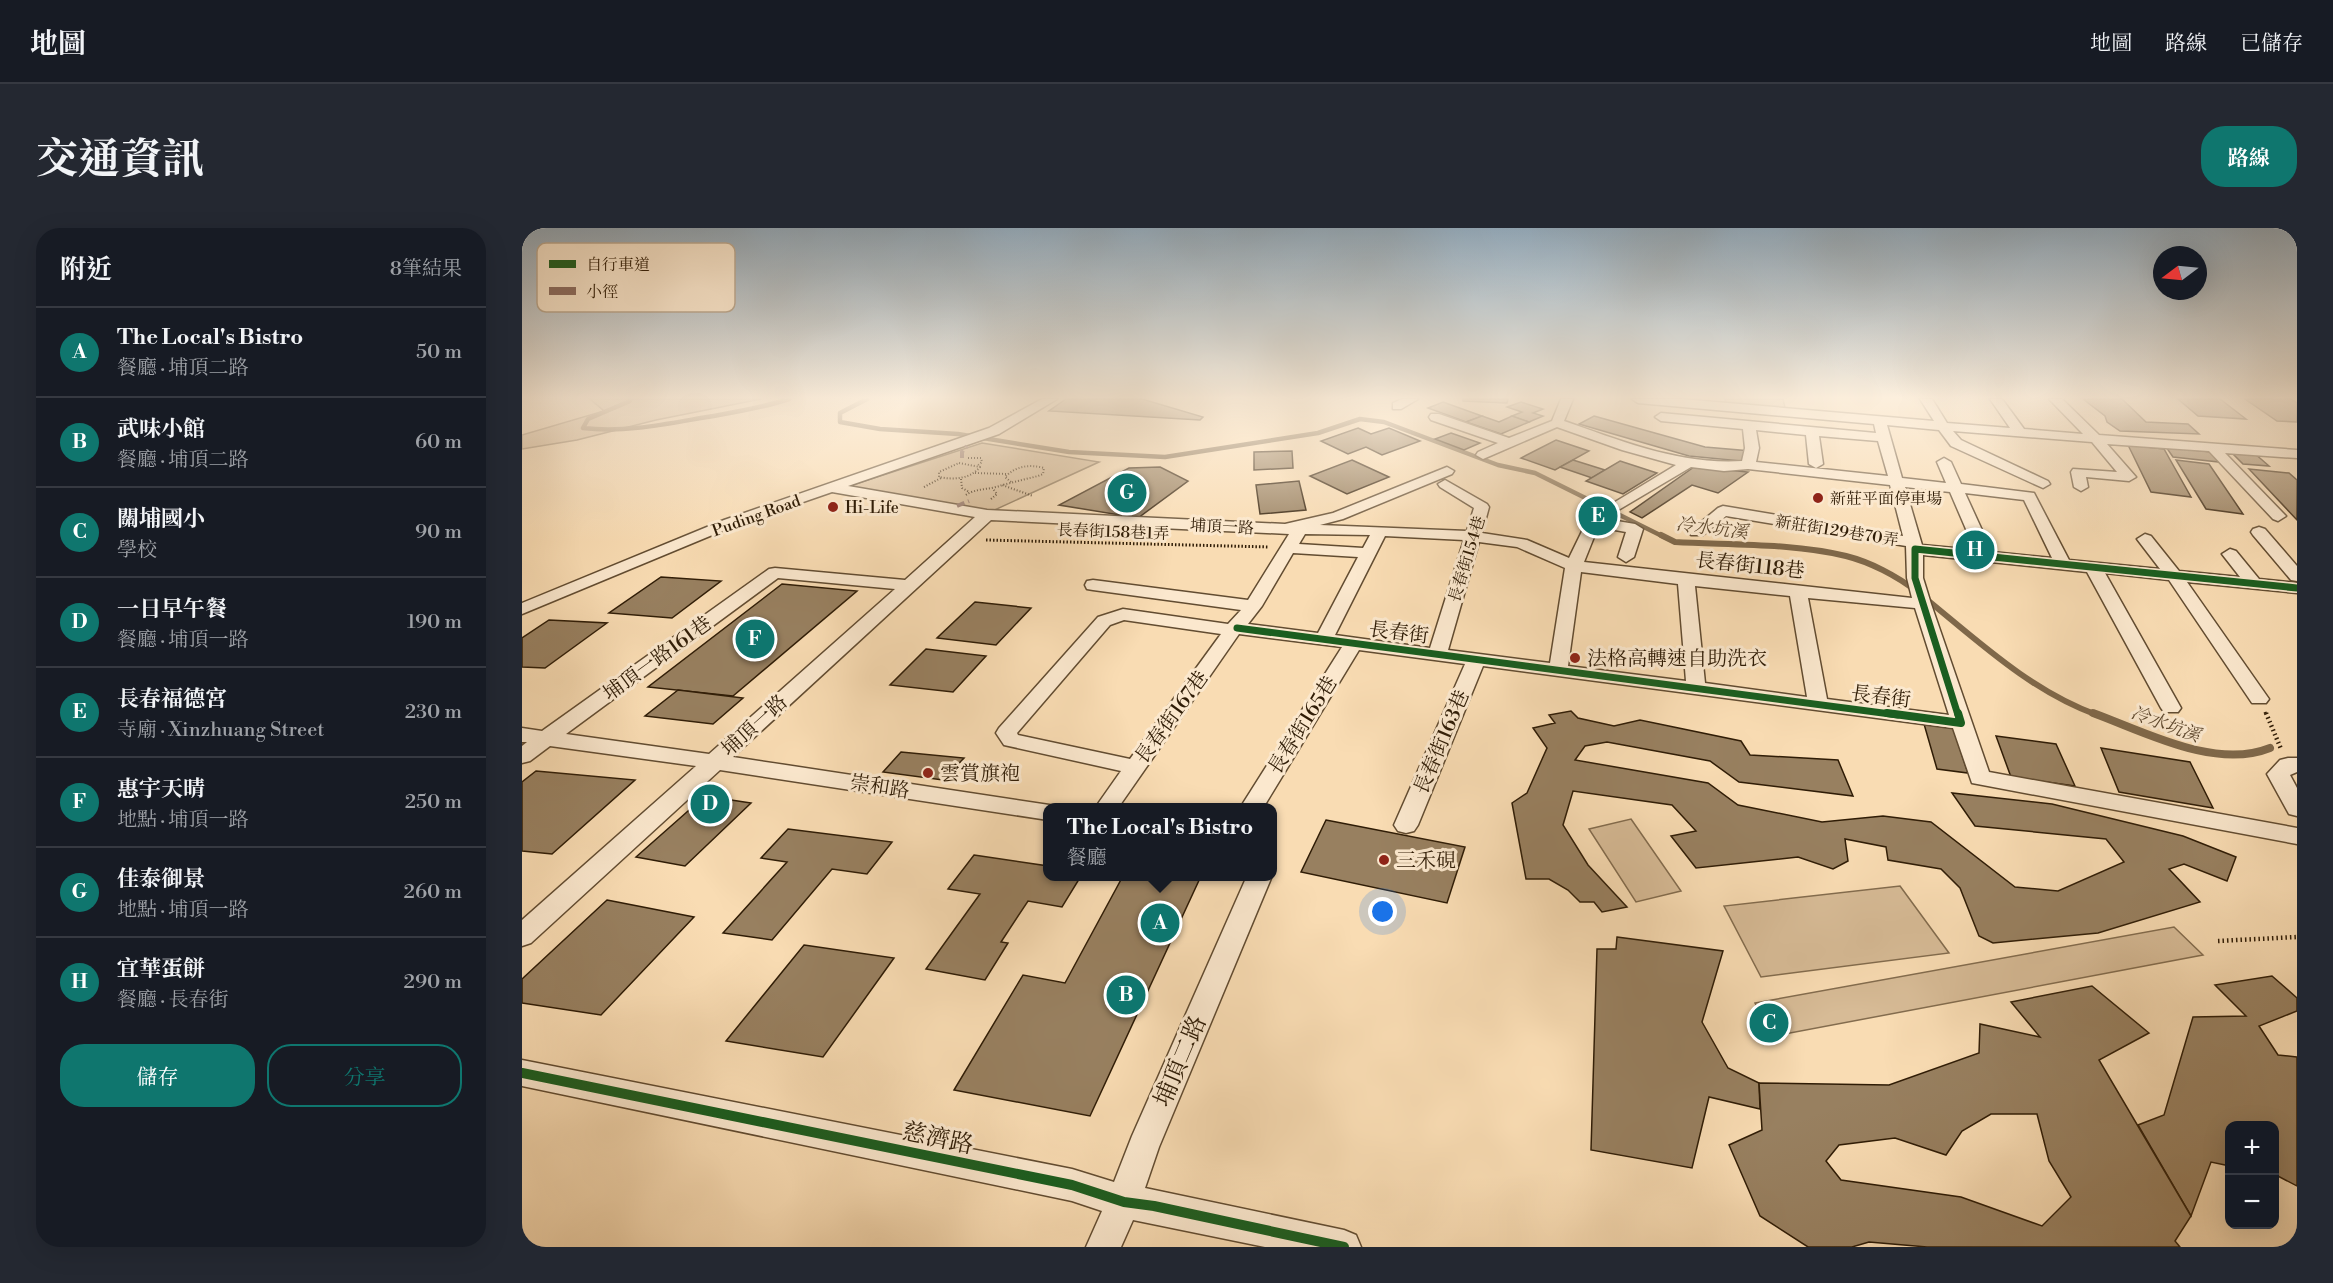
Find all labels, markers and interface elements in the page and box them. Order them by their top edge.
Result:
text: 地圖 [30,27,86,62]
text: 地圖 [2090,31,2132,57]
text: 路線 [2165,31,2207,57]
text: 已儲存 [2240,31,2303,57]
button: 路線 [2201,126,2297,187]
text: 交通資訊 [36,134,204,187]
legend [537,243,735,312]
north arrow [2153,246,2207,300]
text: 附近 [60,254,112,286]
text: 自行車道 [586,255,650,275]
text: 8筆結果 [390,257,462,282]
text: 小徑 [586,282,618,302]
text: The Local's Bistro [117,324,303,351]
text: A [72,340,87,365]
text: 50 m [416,340,462,365]
text: 餐廳 · 埔頂二路 [117,356,249,381]
text: 武味小館 [117,416,205,443]
text: B [72,430,87,455]
text: 60 m [415,430,462,455]
text: 餐廳 · 埔頂二路 [117,448,249,473]
pin: G [1108,470,1146,516]
place label: 新莊平面停車場 [1830,489,1942,509]
street label: Puding Road [709,491,803,541]
marker: 新莊平面停車場 [1811,491,1825,505]
pin: E [1578,494,1618,538]
place label: Hi-Life [845,498,899,518]
marker: Hi-Life [826,500,840,514]
text: 關埔國小 [117,506,205,533]
street label: 新莊街129巷70弄 [1774,511,1900,551]
water label: 冷水坑溪 [1675,513,1751,545]
street label: 長春街154巷 [1444,514,1490,605]
street label: 埔頂一路 [1189,515,1254,539]
text: C [72,520,87,545]
text: 90 m [415,520,462,545]
street label: 長春街158巷1弄 [1056,520,1169,544]
pin: H [1956,528,1994,572]
text: 學校 [117,538,157,563]
street label: 長春街118巷 [1694,548,1806,585]
text: 一日早午餐 [117,596,227,623]
text: D [72,610,87,635]
text: 190 m [407,610,462,635]
street label: 埔頂一路161巷 [599,611,717,707]
pin: F [736,616,774,662]
street label: 長春街 [1368,617,1430,650]
text: 餐廳 · 埔頂一路 [117,628,249,653]
place label: 法格高轉速自助洗衣 [1587,647,1767,672]
marker: 法格高轉速自助洗衣 [1568,651,1582,665]
street label: 長春街167巷 [1130,666,1214,769]
street label: 長春街165巷 [1263,672,1343,780]
street label: 長春街 [1850,681,1912,714]
text: 長春福德宮 [117,686,227,713]
street label: 長春街163巷 [1409,687,1476,799]
street label: 埔頂一路 [717,690,793,762]
text: E [73,700,86,725]
text: 230 m [405,700,462,725]
water label: 冷水坑溪 [2128,701,2205,748]
text: 寺廟 · Xinzhuang Street [117,718,324,743]
place label: 雲賞旗袍 [940,762,1020,787]
marker: 雲賞旗袍 [921,766,935,780]
street label: 崇和路 [848,770,911,805]
text: 惠宇天晴 [117,776,205,803]
pin: D [690,782,729,826]
text: F [72,790,87,815]
text: 250 m [405,790,462,815]
popup [1043,803,1277,881]
text: 地點 · 埔頂一路 [117,808,249,833]
text: The Local's Bistro [1067,814,1253,841]
text: 餐廳 [1067,846,1107,871]
place label: 三禾硯 [1396,849,1456,874]
marker: 三禾硯 [1377,853,1391,867]
text: 佳泰御景 [117,866,205,893]
text: G [72,880,87,905]
text: 260 m [404,880,462,905]
your location [1368,897,1397,926]
text: 地點 · 埔頂一路 [117,898,249,923]
pin: A [1140,900,1180,946]
text: 宜華蛋餅 [117,956,205,983]
text: H [71,970,88,995]
text: 290 m [404,970,462,995]
pin: B [1106,972,1146,1017]
text: 餐廳 · 長春街 [117,988,229,1013]
pin: C [1750,1000,1788,1046]
street label: 埔頂二路 [1148,1011,1213,1111]
button: 儲存 [60,1044,255,1107]
button: 分享 [267,1044,462,1107]
street label: 慈濟路 [899,1117,976,1161]
map controls [2225,1121,2279,1229]
button: + [2225,1121,2279,1175]
button: − [2225,1175,2279,1229]

